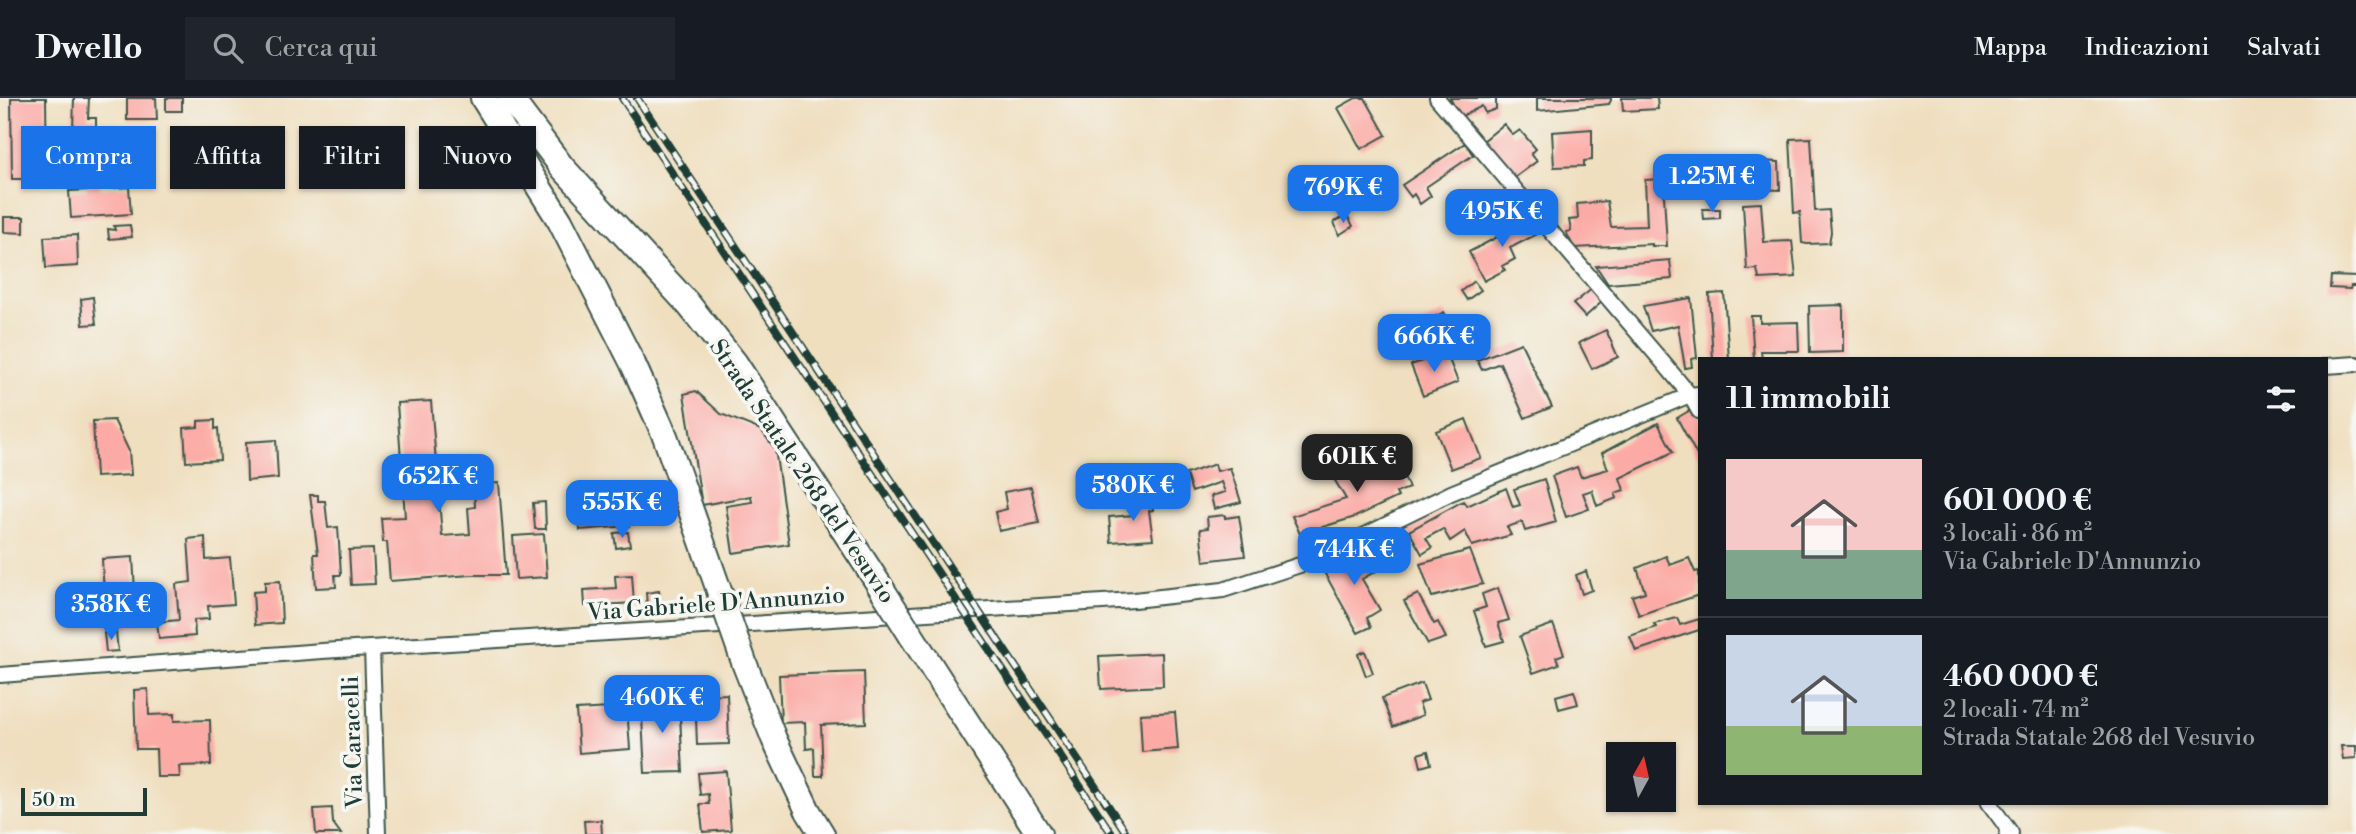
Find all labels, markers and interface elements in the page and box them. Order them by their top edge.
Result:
search box [185,17,675,80]
text: Dwello [35,28,143,69]
icon: search [209,29,247,67]
text: Cerca qui [265,32,378,64]
text: Mappa [1974,33,2047,63]
text: Indicazioni [2085,33,2209,63]
text: Salvati [2247,33,2321,63]
chip: Compra [21,126,156,189]
chip: Affitta [170,126,285,189]
chip: Filtri [299,126,405,189]
chip: Nuovo [419,126,536,189]
pin: 1.25M € [1647,155,1777,214]
text: 1.25M € [1669,163,1755,191]
pin: 769K € [1286,166,1400,225]
text: 769K € [1304,174,1382,202]
pin: 495K € [1445,190,1559,249]
text: 495K € [1461,198,1543,226]
pin: 666K € [1377,314,1491,374]
text: 666K € [1394,323,1474,351]
street label: Strada Statale 268 del Vesuvio [703,334,901,609]
text: 11 immobili [1726,380,1890,418]
icon: filters [2262,380,2300,418]
pin: 601K € [1300,434,1414,494]
text: 601K € [1318,443,1396,471]
pin: 652K € [381,454,495,514]
text: 652K € [398,463,478,491]
pin: 580K € [1076,464,1190,523]
text: 580K € [1092,472,1174,500]
pin: 555K € [565,480,679,540]
text: 601 000 € [1943,482,2092,520]
icon: home [1782,487,1866,571]
text: 555K € [582,489,662,517]
text: 3 locali · 86 m² [1943,520,2092,548]
pin: 744K € [1297,528,1411,587]
text: 744K € [1314,536,1394,564]
text: Via Gabriele D'Annunzio [1943,548,2201,576]
street label: Via Gabriele D'Annunzio [585,581,846,627]
pin: 358K € [54,582,168,642]
text: 358K € [71,591,151,619]
text: 460 000 € [1943,658,2098,696]
icon: home [1782,663,1866,747]
street label: Via Caracelli [337,675,369,810]
pin: 460K € [605,676,719,735]
text: 460K € [620,684,704,712]
text: 2 locali · 74 m² [1943,696,2088,724]
text: Strada Statale 268 del Vesuvio [1943,724,2255,752]
north arrow [1606,742,1676,812]
map controls [1606,742,1676,812]
scale bar [21,785,147,817]
text: 50 m [32,788,76,812]

